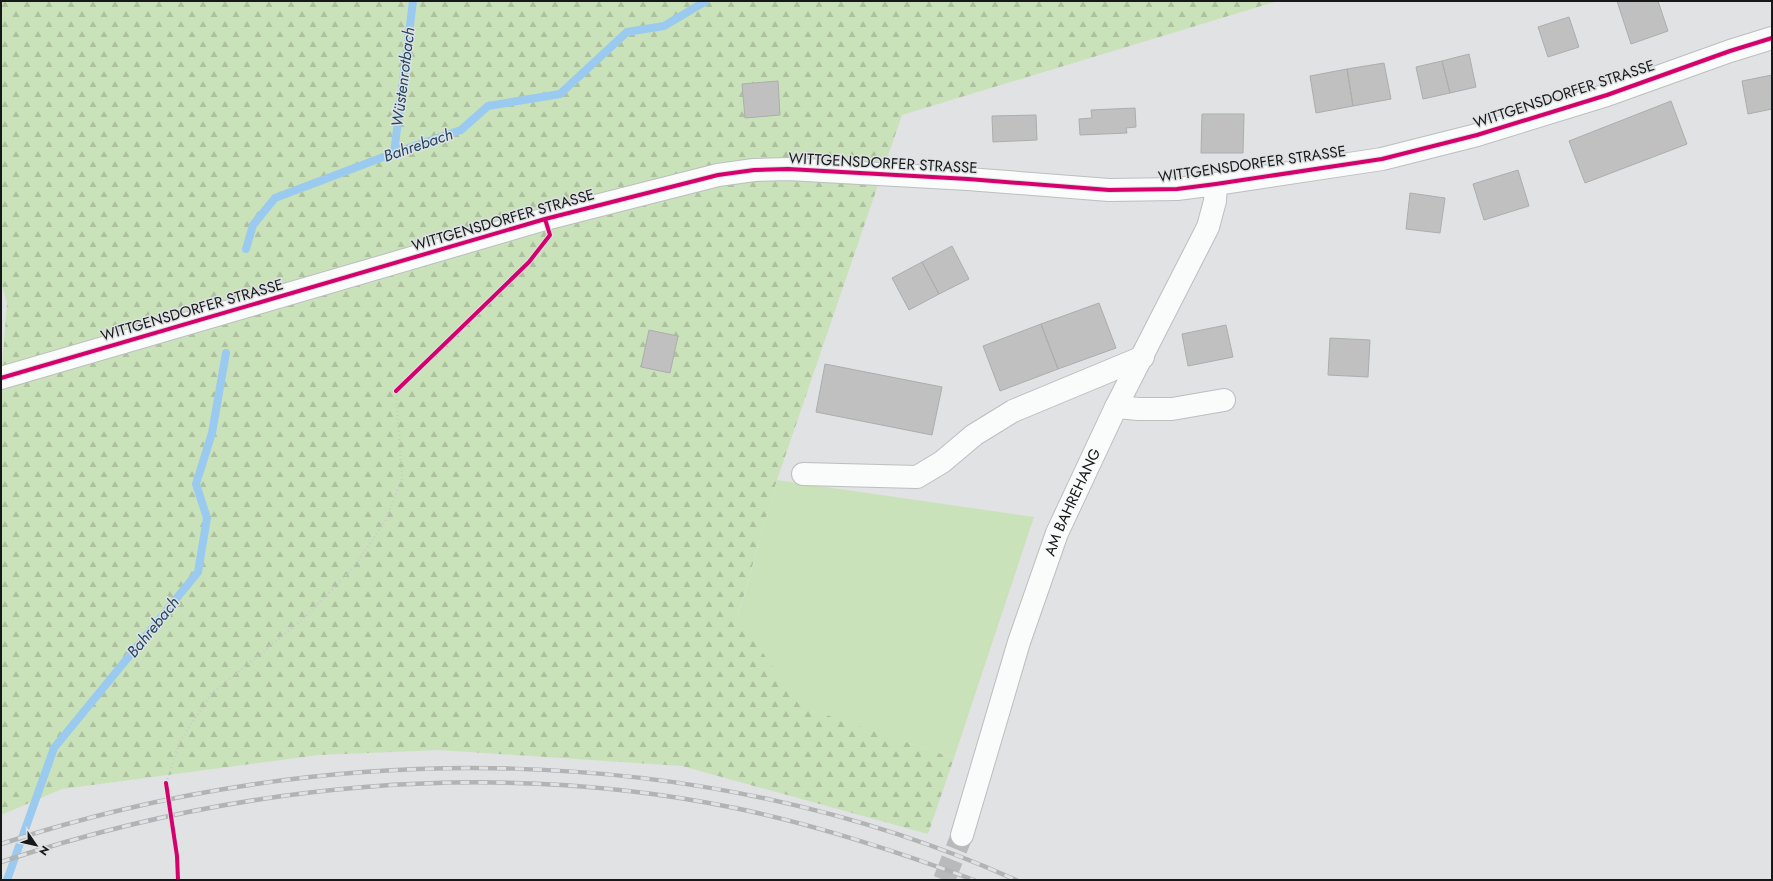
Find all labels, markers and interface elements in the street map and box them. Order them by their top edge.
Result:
water label: Wüstenrotbach [385,26,421,128]
street label: WITTGENSDORFER STRASSE [1471,54,1657,134]
water label: Bahrebach [380,122,456,168]
street label: WITTGENSDORFER STRASSE [1157,140,1347,188]
street label: WITTGENSDORFER STRASSE [788,147,978,179]
street label: WITTGENSDORFER STRASSE [409,183,597,257]
street label: WITTGENSDORFER STRASSE [98,273,286,347]
street label: AM BAHREHANG [1039,445,1106,559]
water label: Bahrebach [121,592,185,662]
north arrow [16,825,56,865]
text: N [35,842,53,859]

